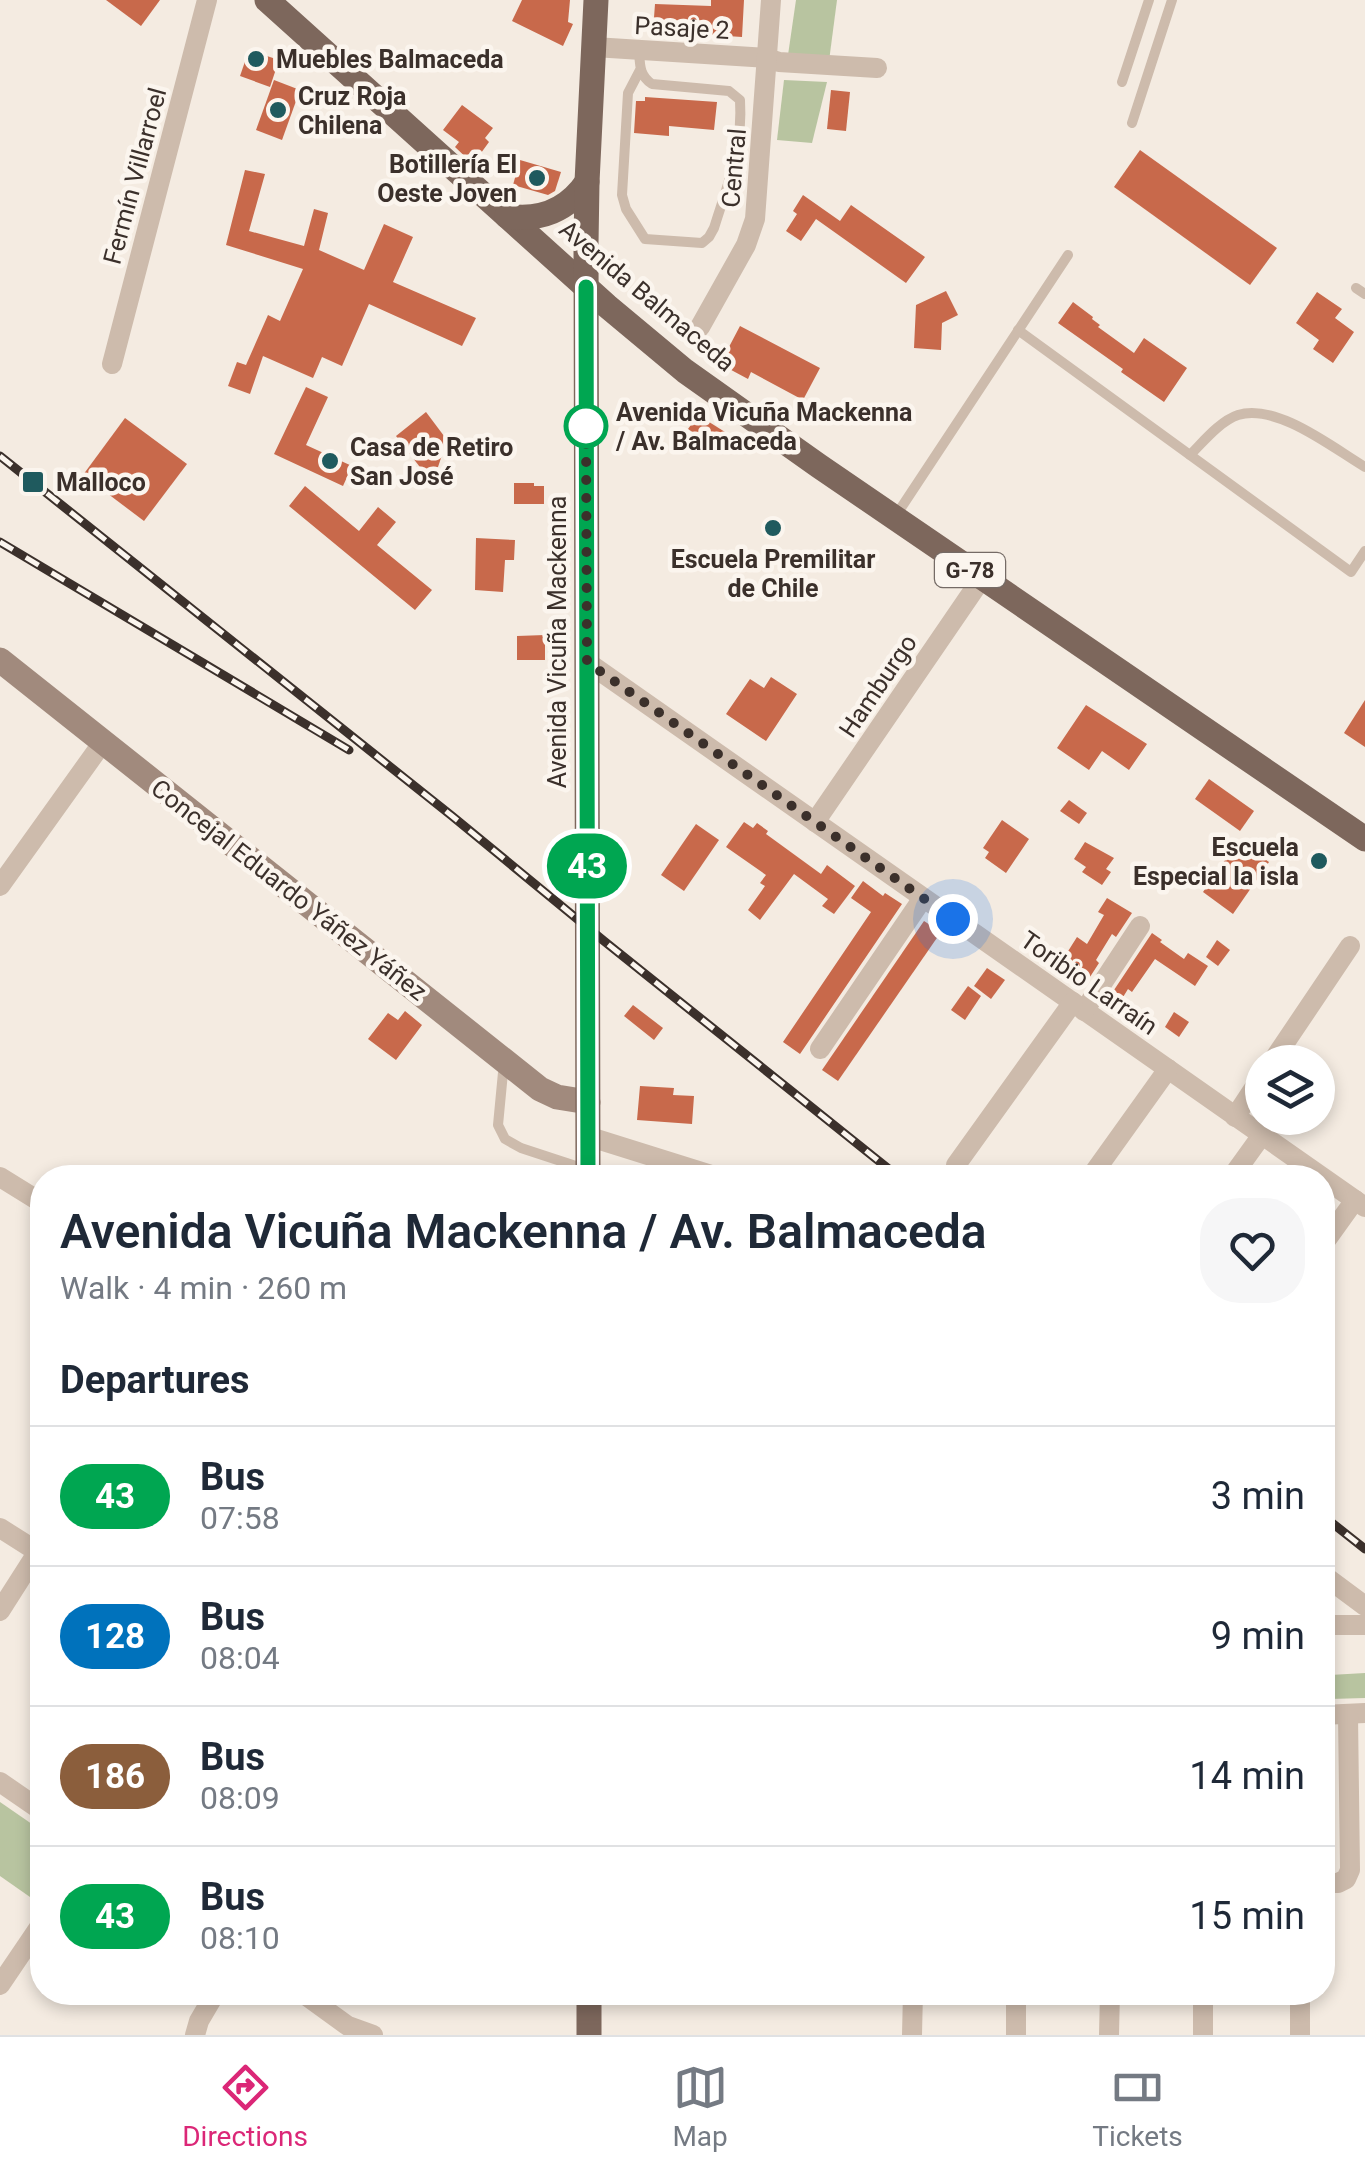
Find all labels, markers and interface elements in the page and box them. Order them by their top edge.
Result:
street label: Pasaje 2 [634,11,730,45]
place label: Muebles Balmaceda [276,45,504,74]
marker: Muebles Balmaceda [245,48,267,70]
place label: Cruz Roja Chilena [298,82,406,140]
street label: Fermín Villarroel [98,85,172,267]
marker: Cruz Roja Chilena [267,99,289,121]
street label: Central [716,127,752,209]
place label: Botillería El Oeste Joven [377,150,517,208]
marker: Botillería El Oeste Joven [526,167,548,189]
street label: Avenida Balmaceda [554,214,740,378]
place label: Avenida Vicuña Mackenna / Av. Balmaceda [615,398,912,456]
marker: Avenida Vicuña Mackenna / Av. Balmaceda [565,405,607,447]
place label: Casa de Retiro San José [350,433,513,491]
marker: Casa de Retiro San José [319,450,341,472]
place label: Malloco [56,468,146,497]
marker: Malloco [20,469,46,495]
street label: Avenida Vicuña Mackenna [543,496,572,788]
marker: Escuela Premilitar de Chile [762,517,784,539]
place label: Escuela Premilitar de Chile [671,545,875,603]
road number: G-78 [935,553,1005,587]
street label: Hamburgo [833,629,923,743]
street label: Concejal Eduardo Yáñez Yáñez [146,773,432,1007]
place label: Escuela Especial la isla [1133,833,1299,891]
line badge: 43 [542,834,632,898]
text: 43 [567,846,607,887]
marker: Escuela Especial la isla [1308,850,1330,872]
your location [928,894,978,944]
street label: Toribio Larraín [1015,925,1163,1041]
map controls [1245,1045,1335,1135]
button: layers [1245,1045,1335,1135]
button: heart [1200,1198,1305,1303]
text: Avenida Vicuña Mackenna / Av. Balmaceda [60,1203,987,1260]
text: Walk · 4 min · 260 m [60,1269,347,1307]
text: Departures [60,1358,250,1402]
text: Bus [200,1455,265,1499]
text: 3 min [1211,1474,1305,1518]
text: 43 [95,1476,135,1517]
text: 07:58 [200,1499,280,1537]
text: Bus [200,1595,265,1639]
text: 9 min [1211,1614,1305,1658]
text: 128 [85,1616,145,1657]
text: 08:04 [200,1639,280,1677]
text: Bus [200,1735,265,1779]
text: 14 min [1189,1754,1305,1798]
text: 186 [85,1756,145,1797]
text: 08:09 [200,1779,280,1817]
text: Bus [200,1875,265,1919]
text: 15 min [1189,1894,1305,1938]
text: 43 [95,1896,135,1937]
text: 08:10 [200,1919,280,1957]
tab: Directions [182,2060,308,2153]
tab: Map [672,2060,728,2153]
tab: Tickets [1092,2060,1183,2153]

